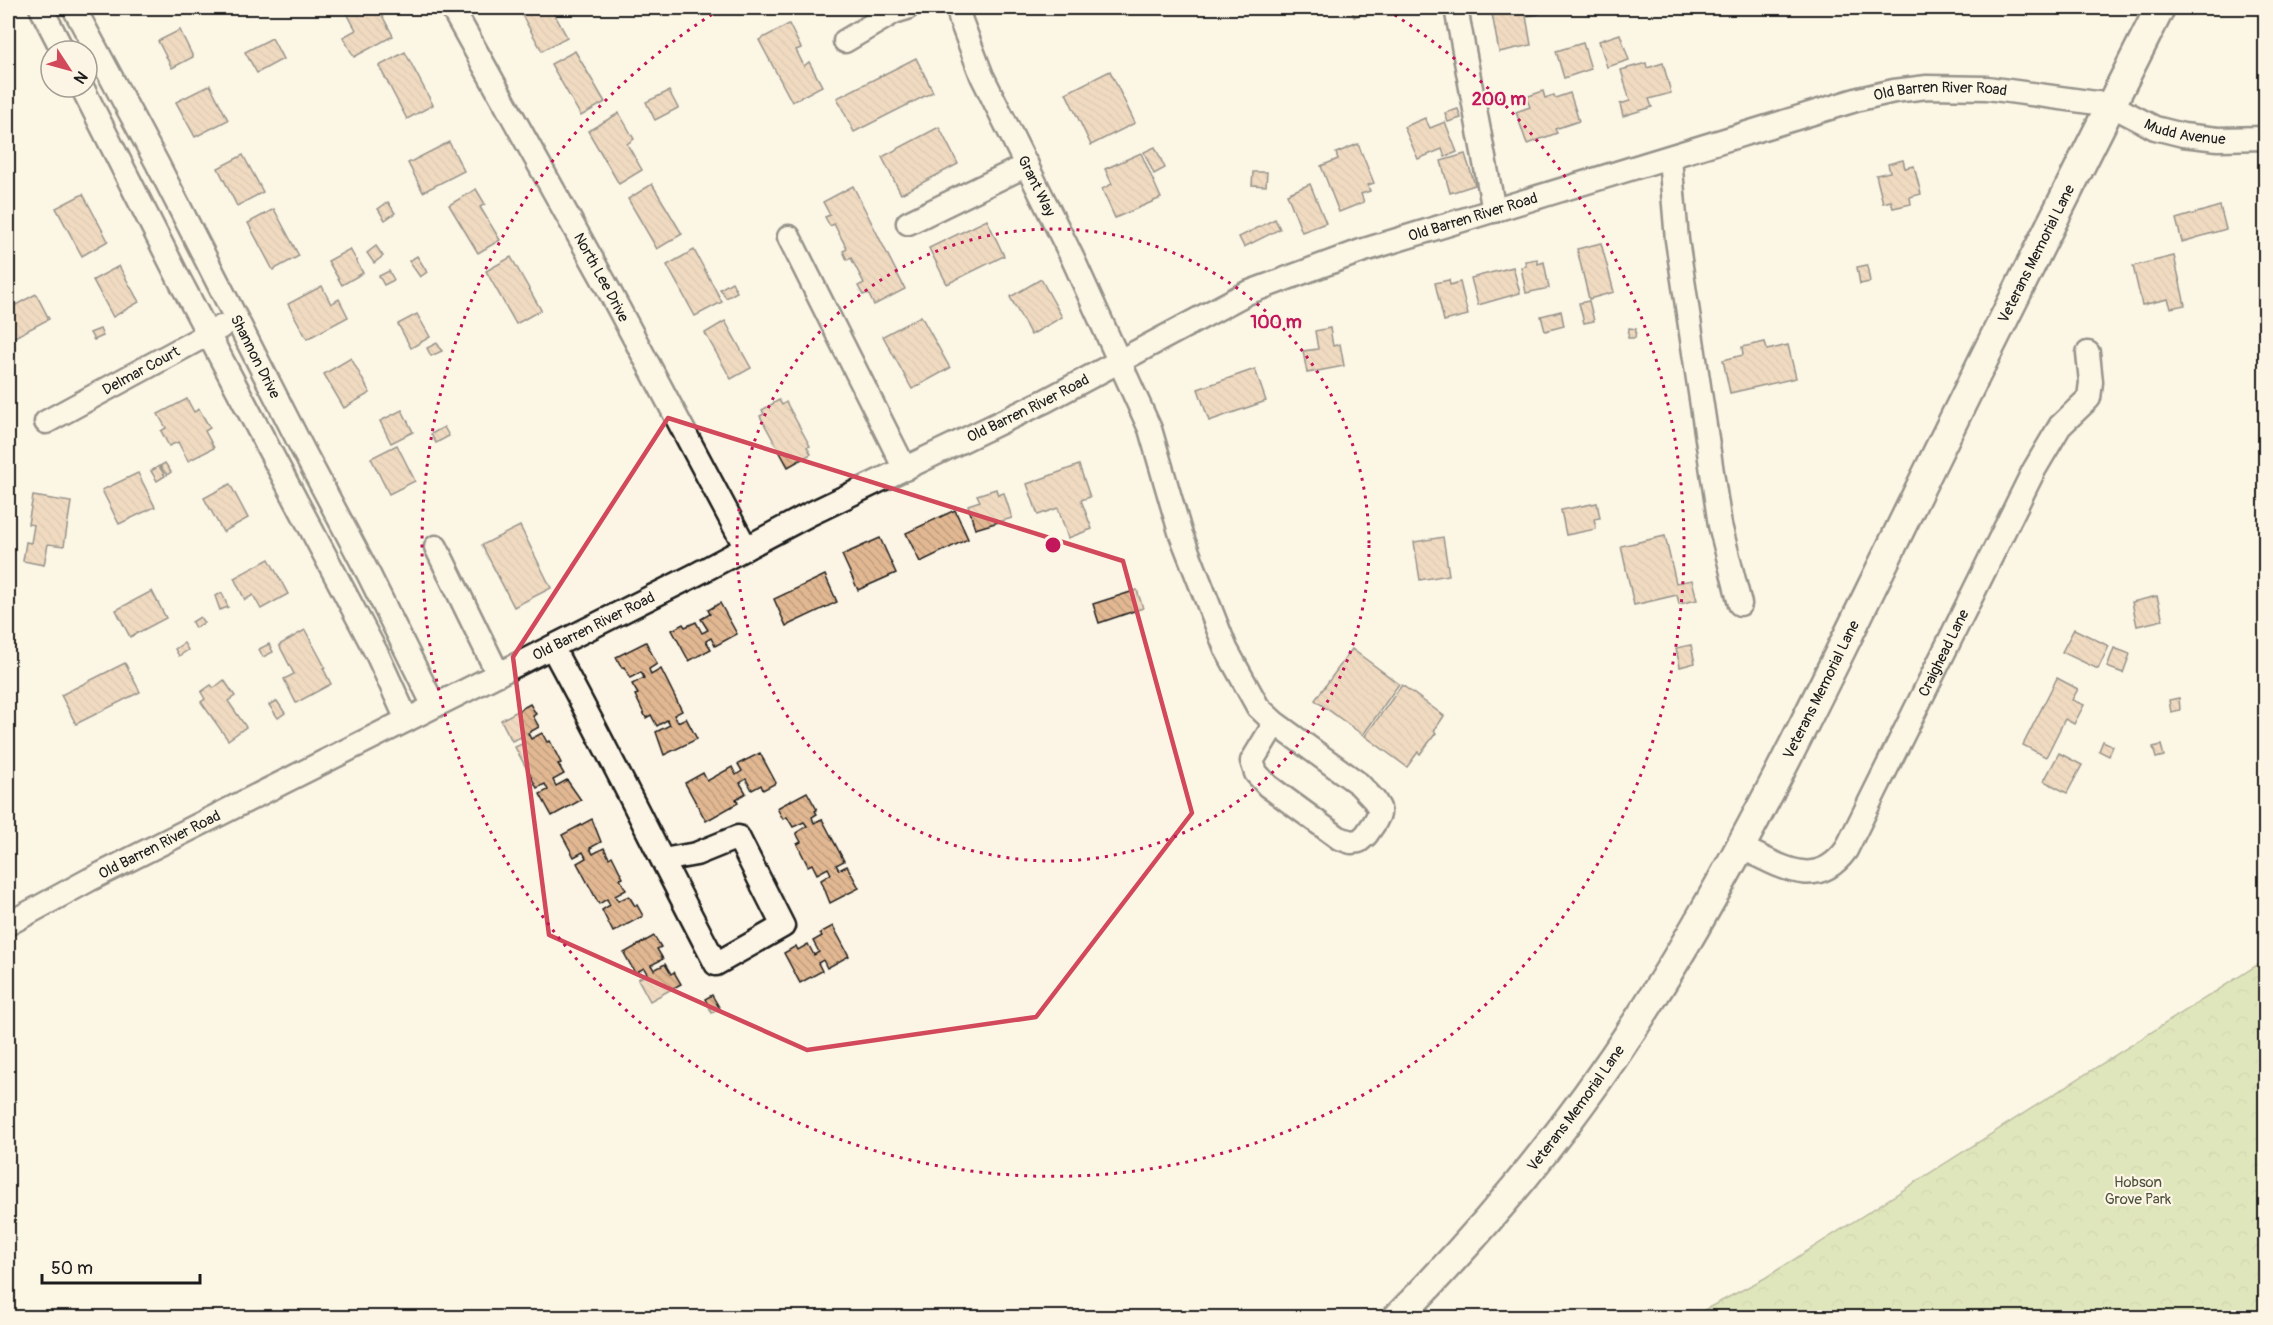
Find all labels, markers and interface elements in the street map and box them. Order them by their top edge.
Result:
north arrow [39,39,99,99]
text: N [69,67,92,88]
street label: Old Barren River Road [1872,78,2008,105]
text: 200 m [1472,88,1526,111]
street label: Mudd Avenue [2141,115,2226,149]
street label: Grant Way [1013,153,1060,220]
street label: Veterans Memorial Lane [1994,181,2080,326]
street label: Old Barren River Road [1406,189,1540,246]
street label: North Lee Drive [569,230,633,326]
text: 100 m [1250,311,1302,334]
street label: Shannon Drive [226,312,284,402]
street label: Delmar Court [99,342,184,400]
street label: Old Barren River Road [964,370,1093,447]
centre of rings [1043,535,1063,555]
street label: Old Barren River Road [530,588,658,665]
street label: Craighead Lane [1914,606,1974,700]
street label: Veterans Memorial Lane [1779,617,1864,762]
street label: Old Barren River Road [95,806,224,884]
street label: Veterans Memorial Lane [1523,1041,1629,1175]
park label: Hobson Grove Park [2105,1173,2172,1209]
scale bar [42,1247,200,1285]
text: 50 m [51,1257,93,1280]

